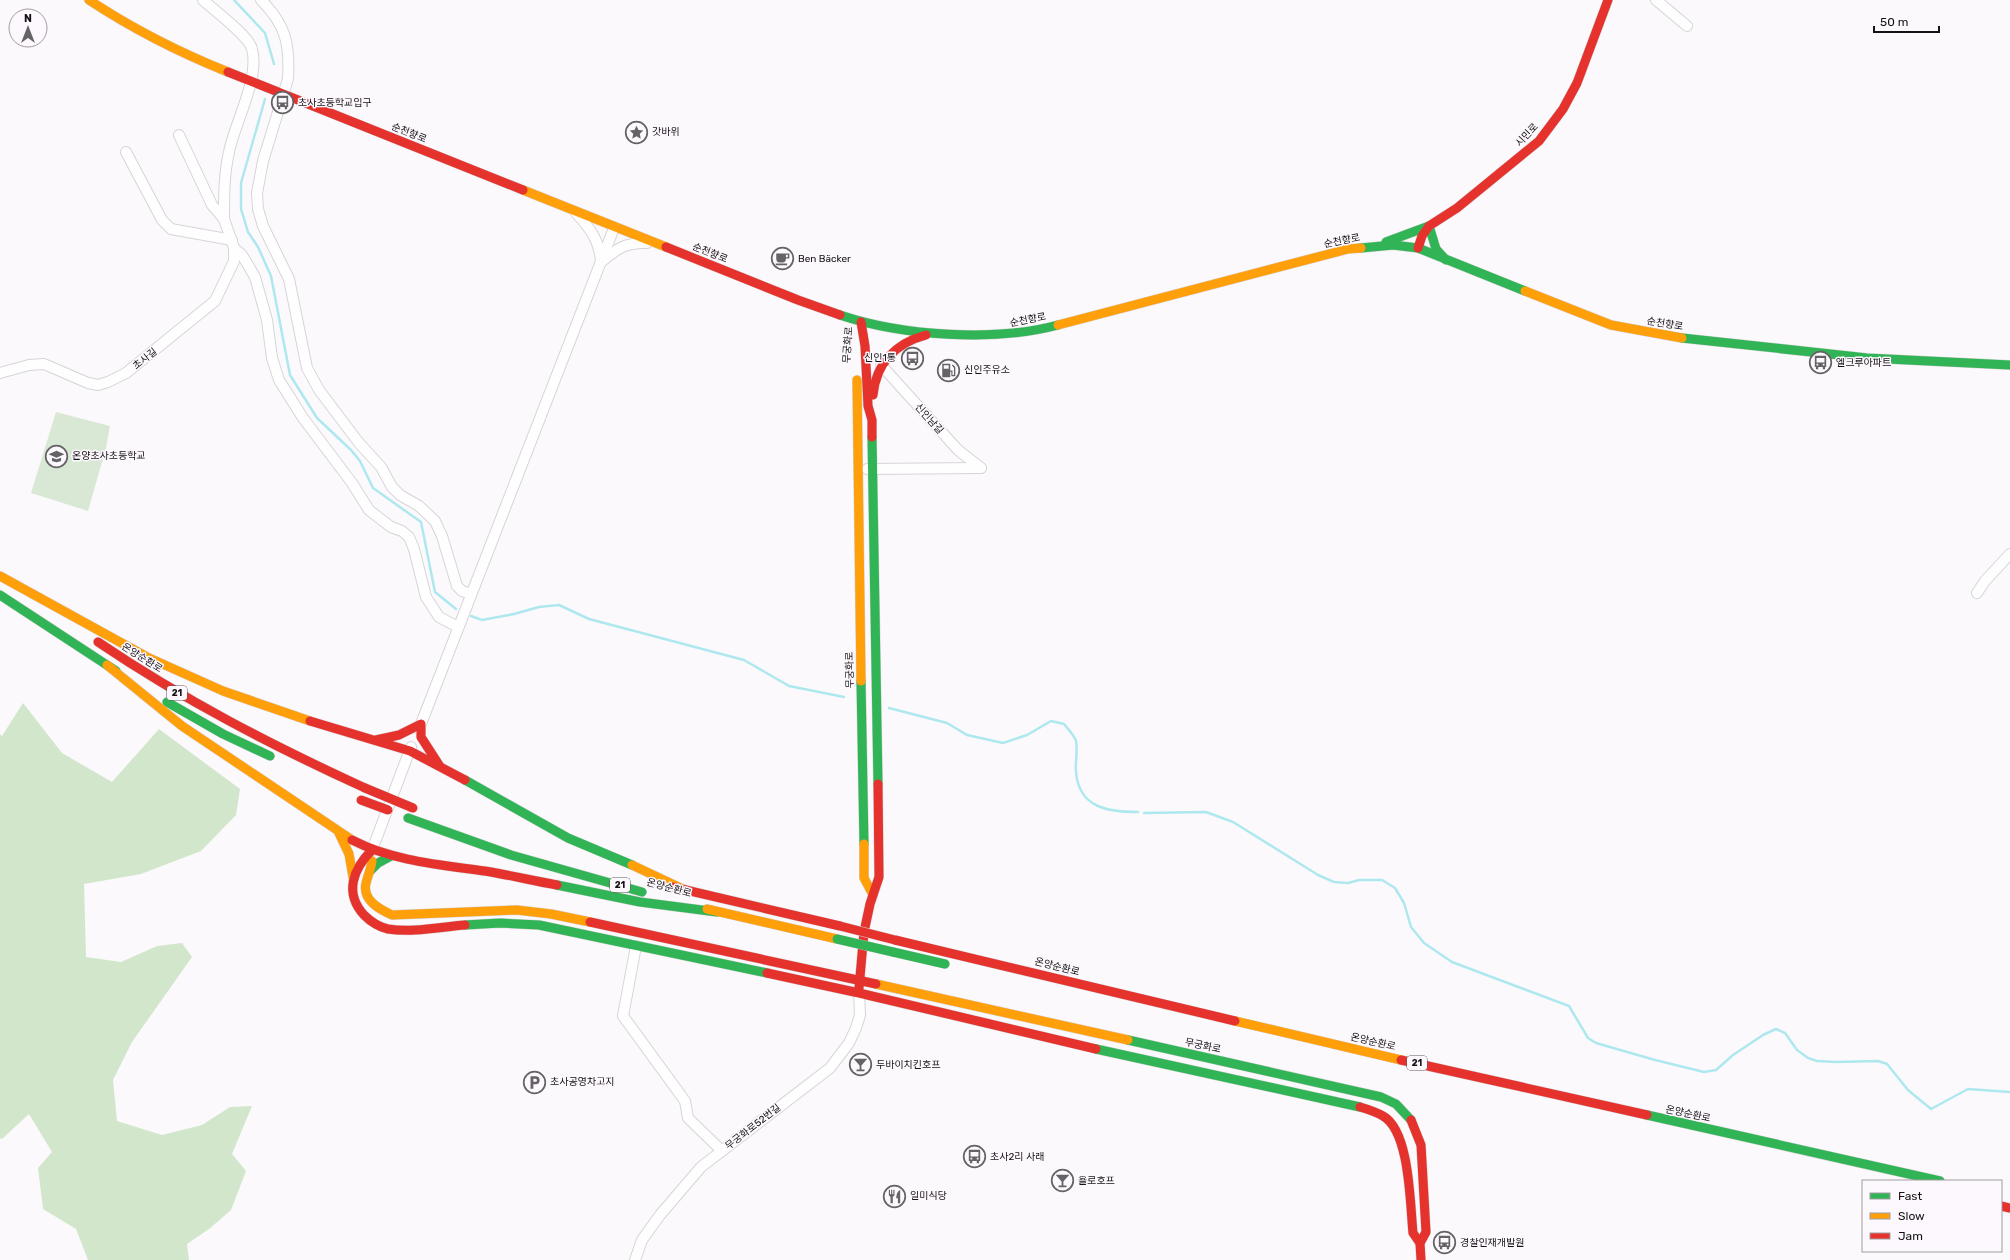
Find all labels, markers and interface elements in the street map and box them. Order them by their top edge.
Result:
north arrow [8,8,48,48]
scale bar [1874,8,1939,34]
text: N [24,12,32,25]
text: 50 m [1880,15,1908,29]
bus stop icon: 초사초등학교입구 [269,90,295,116]
place label: 초사초등학교입구 [298,97,372,109]
place icon: 갓바위 [623,119,649,145]
street label: 순천향로 [390,121,428,145]
street label: 시민로 [1513,121,1541,149]
place label: 갓바위 [652,126,680,138]
street label: 순천향로 [1323,232,1361,250]
street label: 순천향로 [691,241,729,265]
cafe icon: Ben Bäcker [770,246,796,272]
place label: Ben Bäcker [798,253,851,265]
street label: 순천향로 [1009,311,1047,329]
street label: 순천향로 [1646,315,1684,333]
street label: 무궁화로 [841,326,855,364]
bus stop icon: 신인1통 [899,345,925,371]
street label: 초사길 [130,346,160,372]
bus stop icon: 엘크루아파트 [1808,350,1834,376]
place label: 신인1통 [864,352,896,364]
fuel station icon: 신인주유소 [936,357,962,383]
place label: 엘크루아파트 [1836,357,1891,369]
place label: 신인주유소 [964,364,1010,376]
street label: 신인남길 [912,401,946,437]
school or university icon: 온양초사초등학교 [43,443,69,469]
place label: 온양초사초등학교 [72,450,146,462]
street label: 온양순환로 [119,641,165,675]
street label: 무궁화로 [844,651,856,689]
road number: 21 [167,686,187,700]
street label: 온양순환로 [645,876,693,900]
road number: 21 [610,878,630,892]
street label: 온양순환로 [1033,956,1081,978]
street label: 온양순환로 [1349,1031,1397,1053]
street label: 무궁화로 [1184,1036,1222,1056]
bar icon: 두바이치킨호프 [847,1052,873,1078]
road number: 21 [1407,1056,1427,1070]
place label: 두바이치킨호프 [876,1059,940,1071]
parking icon: 초사공영차고지 [522,1069,548,1095]
place label: 초사공영차고지 [550,1076,614,1088]
street label: 무궁화로52번길 [723,1102,783,1152]
street label: 온양순환로 [1664,1103,1712,1125]
bus stop icon: 초사2리 사래 [962,1144,988,1170]
place label: 초사2리 사래 [990,1151,1044,1163]
bar icon: 욜로호프 [1049,1168,1075,1194]
place label: 욜로호프 [1078,1175,1115,1187]
legend [1862,1180,2002,1252]
restaurant icon: 일미식당 [881,1183,907,1209]
text: Fast [1898,1189,1922,1203]
place label: 일미식당 [910,1190,947,1202]
text: Slow [1898,1209,1925,1223]
text: Jam [1898,1229,1923,1243]
bus stop icon: 경찰인재개발원 [1431,1230,1457,1256]
place label: 경찰인재개발원 [1460,1237,1524,1249]

